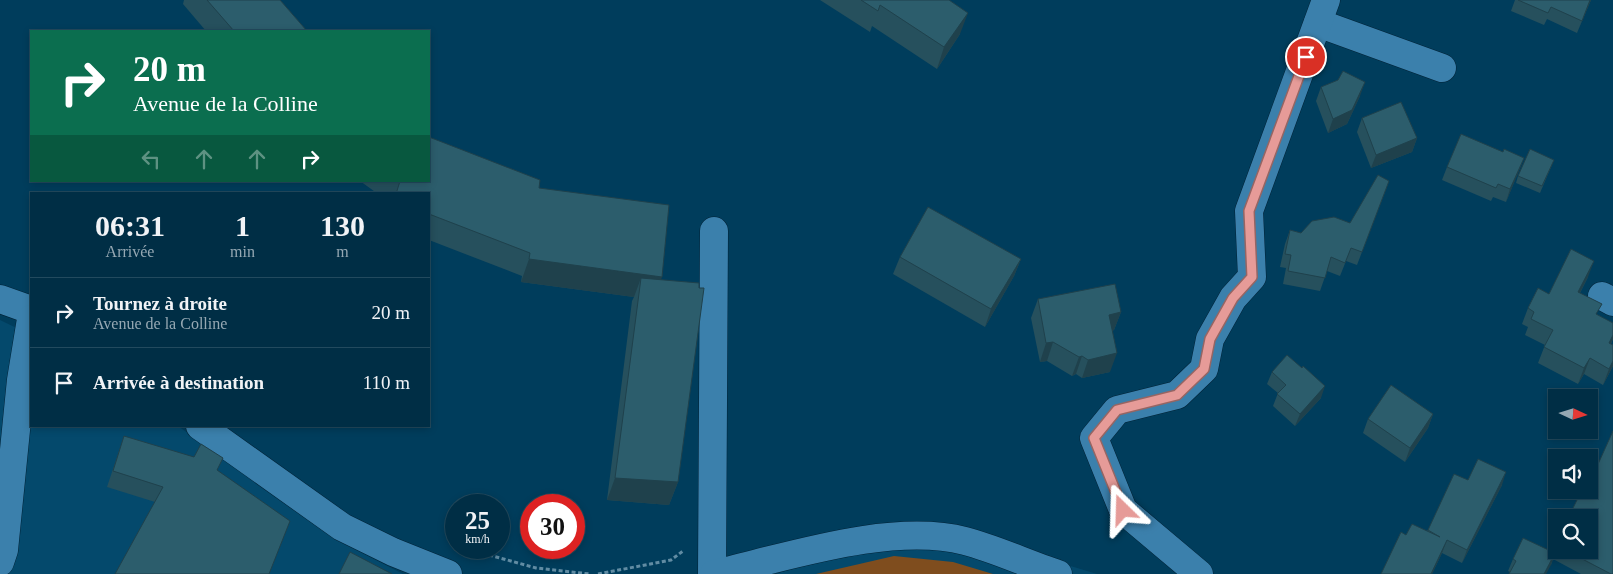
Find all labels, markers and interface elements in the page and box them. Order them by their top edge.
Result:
pin [1285,36,1327,78]
icon: arrive [1292,43,1320,71]
icon: right [50,50,115,115]
text: 20 m [133,50,206,89]
text: Avenue de la Colline [133,91,318,116]
icon: left [137,145,165,173]
icon: ahead [190,145,218,173]
icon: ahead [243,145,271,173]
icon: right [296,145,324,173]
text: 06:31 [95,209,165,242]
text: 1 [235,209,250,242]
text: 130 [320,209,365,242]
text: Arrivée [106,243,154,260]
text: min [230,243,255,260]
text: m [336,243,349,260]
text: Tournez à droite [93,293,227,314]
icon: right [50,299,78,327]
text: 20 m [371,302,410,323]
text: Avenue de la Colline [93,315,227,332]
icon: arrive [50,369,78,397]
text: Arrivée à destination [93,372,264,393]
text: 110 m [363,372,410,393]
north arrow [1548,389,1598,439]
map controls [1548,389,1598,559]
button: sound [1548,449,1598,499]
position arrow [1096,483,1148,535]
speed limit sign: 30 [520,494,585,559]
text: 25 [465,507,490,534]
button: search [1548,509,1598,559]
text: km/h [465,532,490,546]

